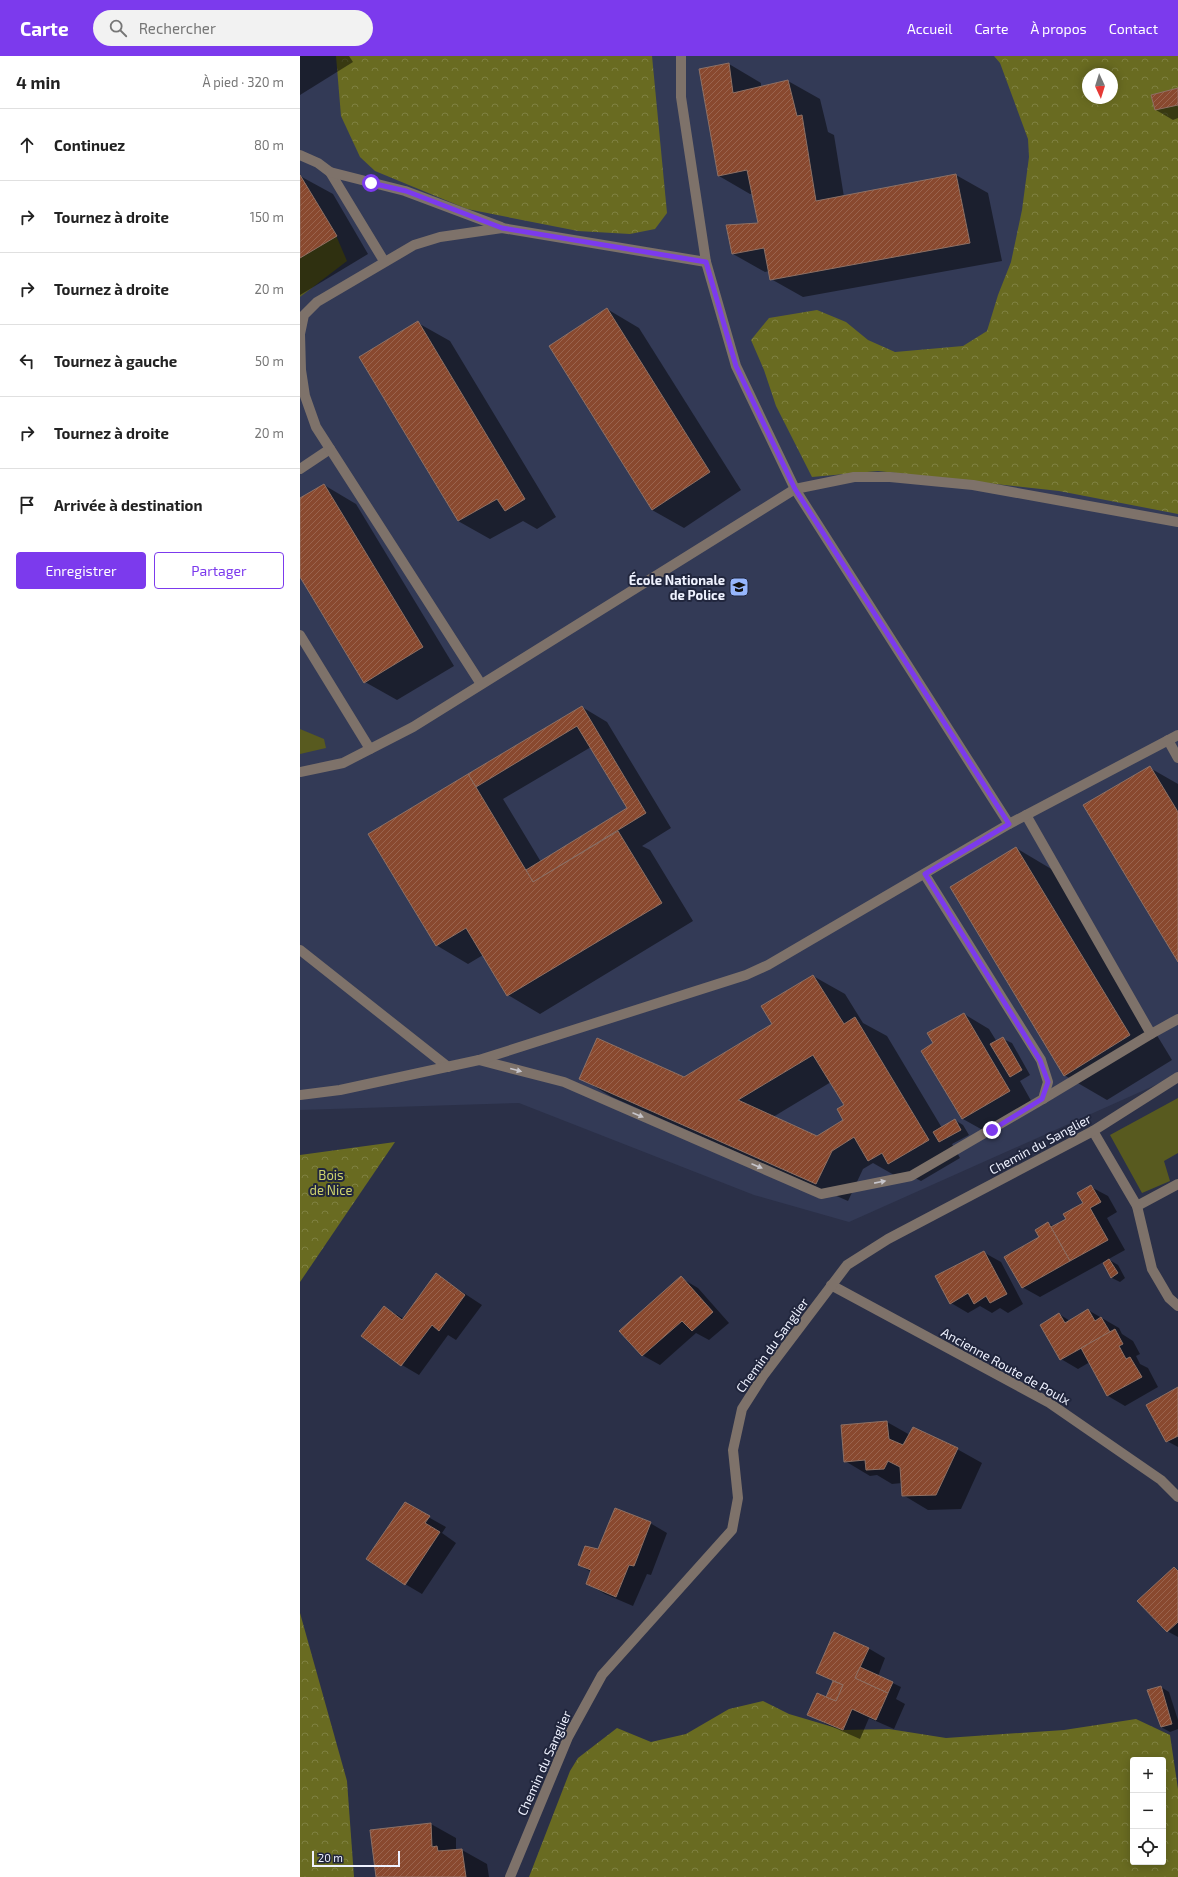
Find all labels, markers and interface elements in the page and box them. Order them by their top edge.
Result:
search box [93,10,373,46]
text: Carte [20,17,69,40]
icon: search [107,17,129,39]
text: Rechercher [139,19,216,37]
text: Accueil [907,20,952,37]
text: Carte [974,20,1009,37]
text: À propos [1031,20,1087,37]
text: Contact [1109,20,1158,37]
north arrow [1082,68,1118,104]
text: 4 min [16,72,60,92]
text: À pied · 320 m [203,74,284,90]
icon: ahead [16,134,38,156]
text: Continuez [54,136,125,154]
text: 80 m [254,137,284,153]
route start [362,174,380,192]
icon: right [16,206,38,228]
text: Tournez à droite [54,208,169,226]
text: 150 m [250,209,284,225]
icon: right [16,278,38,300]
text: Tournez à droite [54,280,169,298]
text: 20 m [255,281,284,297]
icon: left [16,350,38,372]
text: Tournez à gauche [54,352,177,370]
text: 50 m [255,353,284,369]
icon: right [16,422,38,444]
text: Tournez à droite [54,424,169,442]
text: 20 m [255,425,284,441]
icon: arrive [16,494,38,516]
text: Arrivée à destination [54,496,202,514]
button: Enregistrer [16,552,146,589]
button: Partager [154,552,284,589]
place label: École Nationale de Police [629,571,725,603]
school or university icon: École Nationale de Police [728,576,750,598]
one-way arrow [511,1067,523,1073]
street label: Chemin du Sanglier [986,1110,1094,1178]
one-way arrow [632,1111,644,1118]
route end [983,1121,1001,1139]
one-way arrow [752,1164,764,1170]
park label: Bois de Nice [310,1167,352,1198]
one-way arrow [874,1179,886,1185]
street label: Chemin du Sanglier [732,1294,812,1396]
street label: Ancienne Route de Poulx [939,1324,1074,1408]
street label: Chemin du Sanglier [514,1708,574,1818]
map controls [1130,1757,1166,1865]
button: + [1130,1757,1166,1793]
button: − [1130,1793,1166,1829]
button: locate [1130,1829,1166,1865]
scale bar [312,1849,400,1868]
text: 20 m [318,1851,343,1864]

